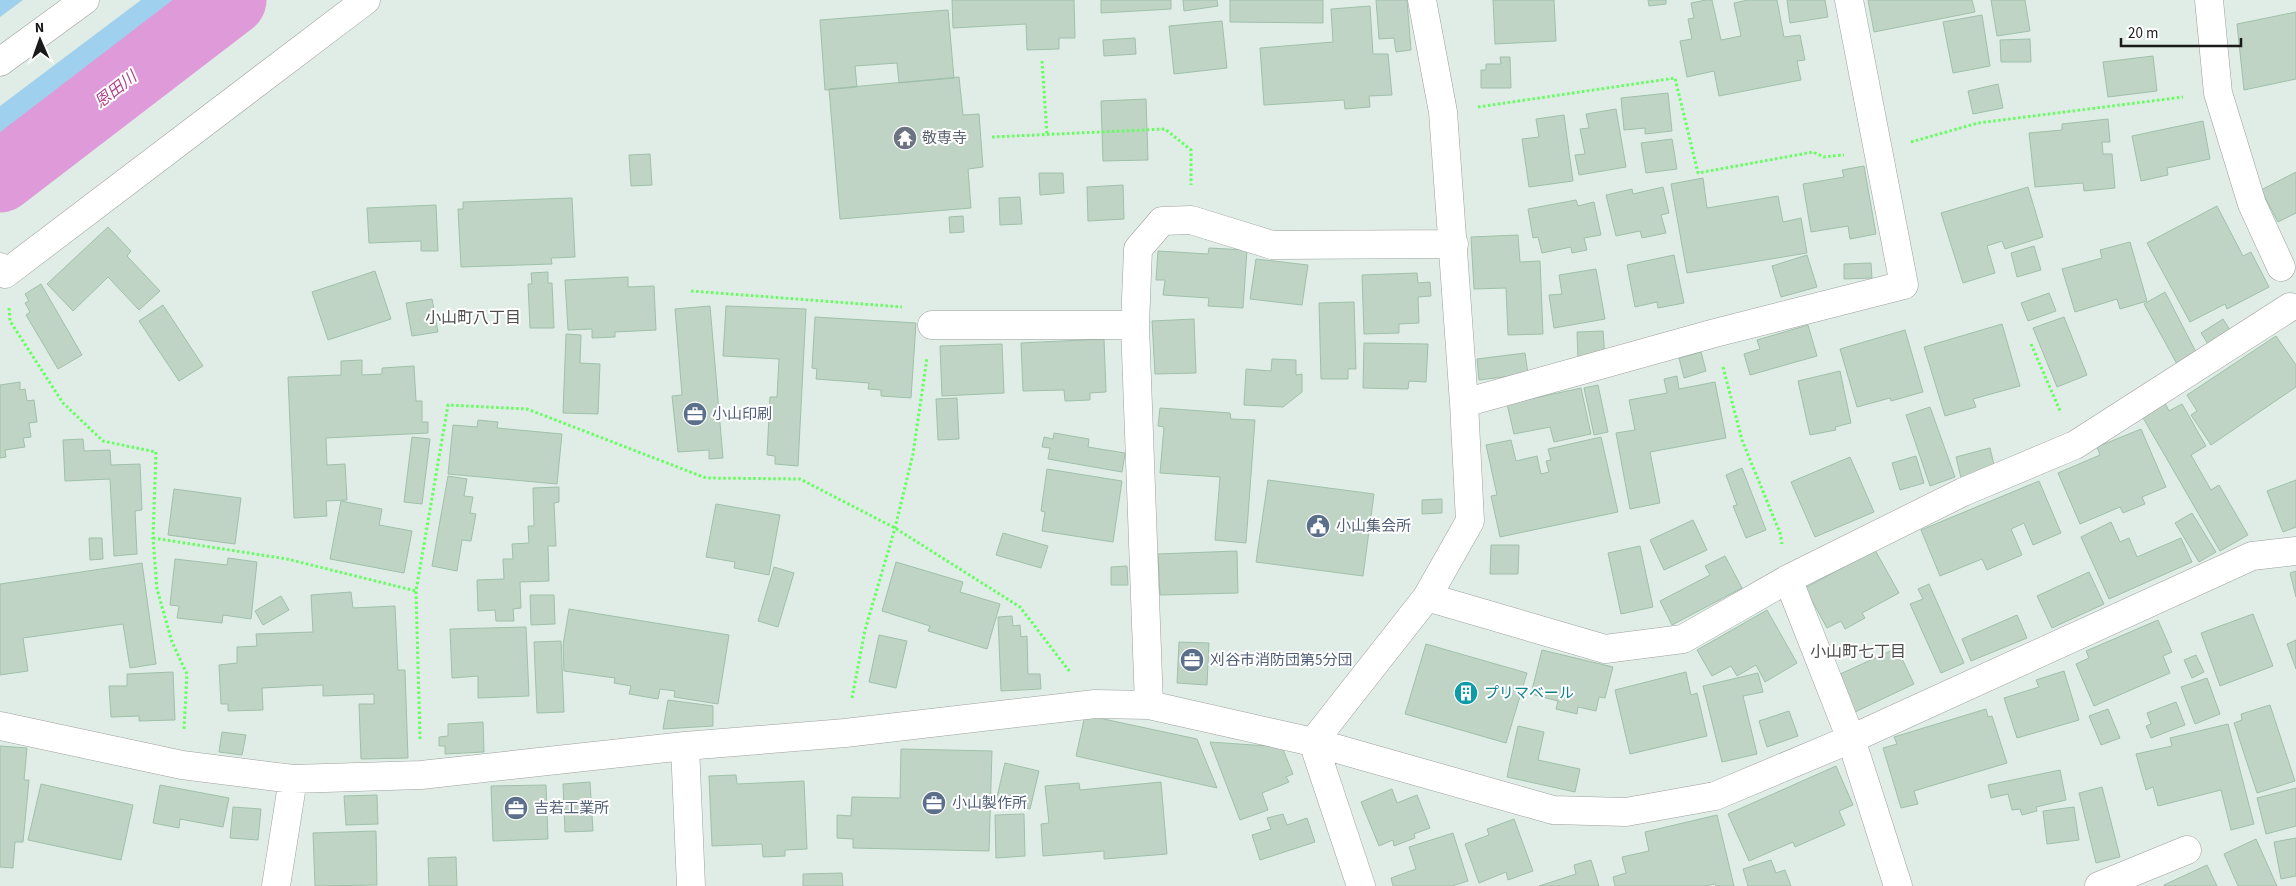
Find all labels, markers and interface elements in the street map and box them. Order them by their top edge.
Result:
north arrow [15,15,65,65]
scale bar [2121,15,2241,47]
text: N [35,18,45,38]
text: 20 m [2128,23,2158,44]
water label: 恩田川 [90,65,143,113]
temple icon: 敬専寺 [892,125,918,151]
place label: 敬専寺 [922,128,967,149]
district label: 小山町八丁目 [425,307,521,329]
office icon: 小山印刷 [682,401,708,427]
place label: 小山印刷 [712,404,772,425]
public building icon: 小山集会所 [1305,513,1331,539]
place label: 小山集会所 [1336,516,1411,537]
district label: 小山町七丁目 [1810,641,1906,663]
office icon: 刈谷市消防団第5分団 [1179,647,1205,673]
place label: 刈谷市消防団第5分団 [1210,650,1352,671]
building icon: プリマベール [1453,680,1479,706]
place label: プリマベール [1484,683,1574,704]
office icon: 小山製作所 [921,790,947,816]
place label: 小山製作所 [952,793,1027,814]
office icon: 吉若工業所 [503,795,529,821]
place label: 吉若工業所 [534,798,609,819]

